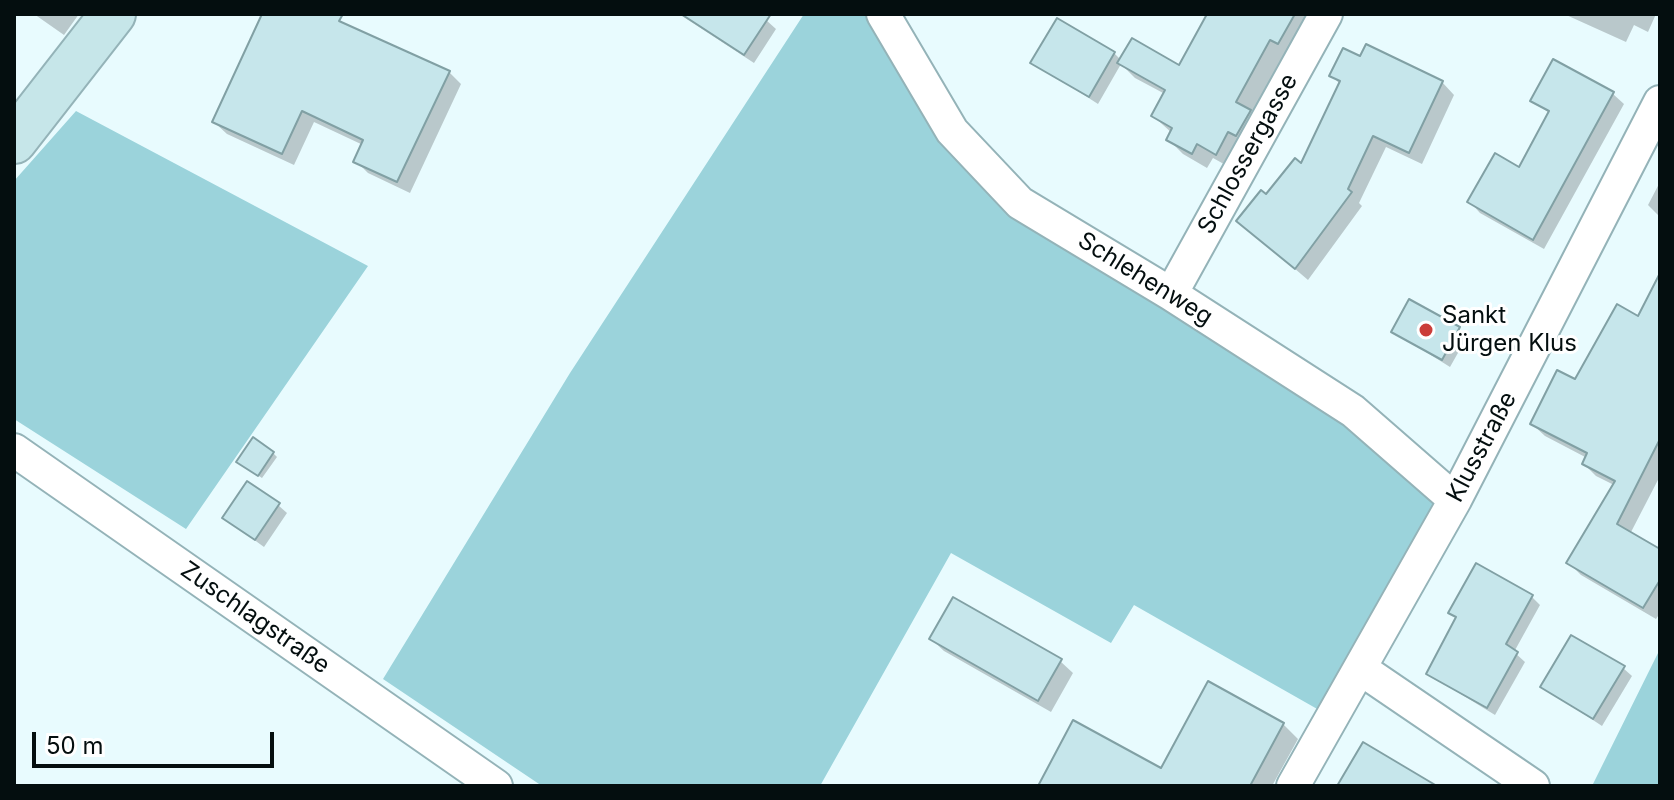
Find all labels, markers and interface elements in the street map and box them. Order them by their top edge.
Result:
street label: Schlossergasse [1192,69,1304,239]
street label: Schlehenweg [1072,226,1218,332]
place label: Sankt Jürgen Klus [1442,302,1577,358]
marker: Sankt Jürgen Klus [1417,321,1435,339]
street label: Klusstraße [1441,387,1523,507]
street label: Zuschlagstraße [175,556,335,680]
scale bar [36,716,278,766]
text: 50 m [46,731,104,760]

